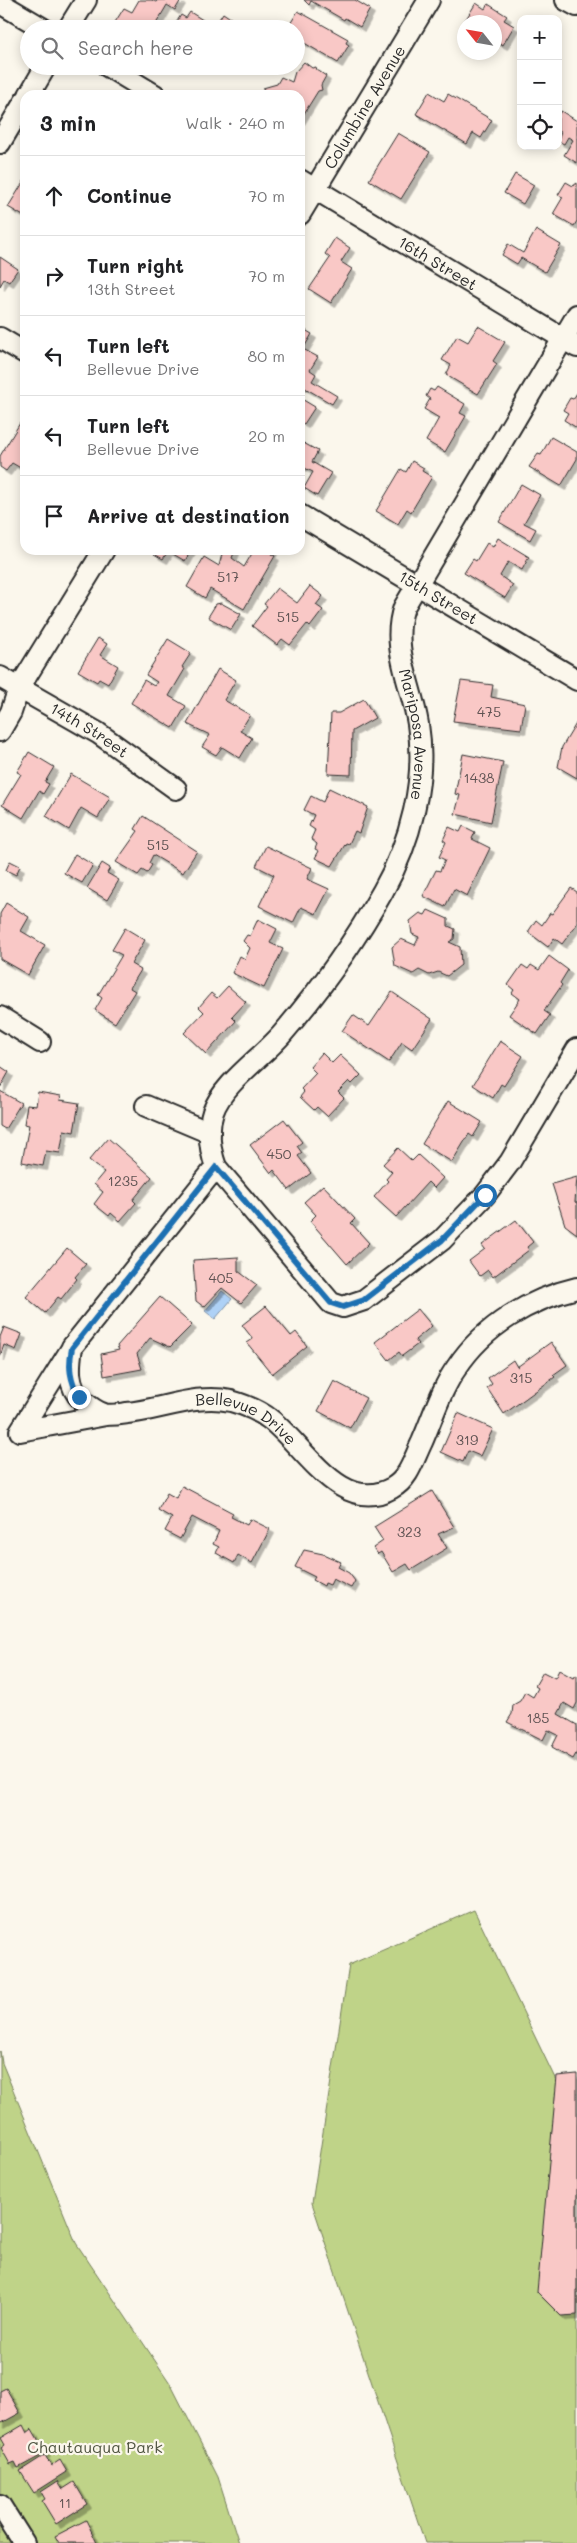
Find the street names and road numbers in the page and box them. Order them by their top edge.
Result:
street label: Columbine Avenue [319,41,409,172]
street label: 16th Street [395,231,482,295]
street label: 15th Street [395,565,482,629]
street label: Mariposa Avenue [395,666,431,802]
street label: 14th Street [47,697,133,762]
street label: Bellevue Drive [194,1388,302,1449]

